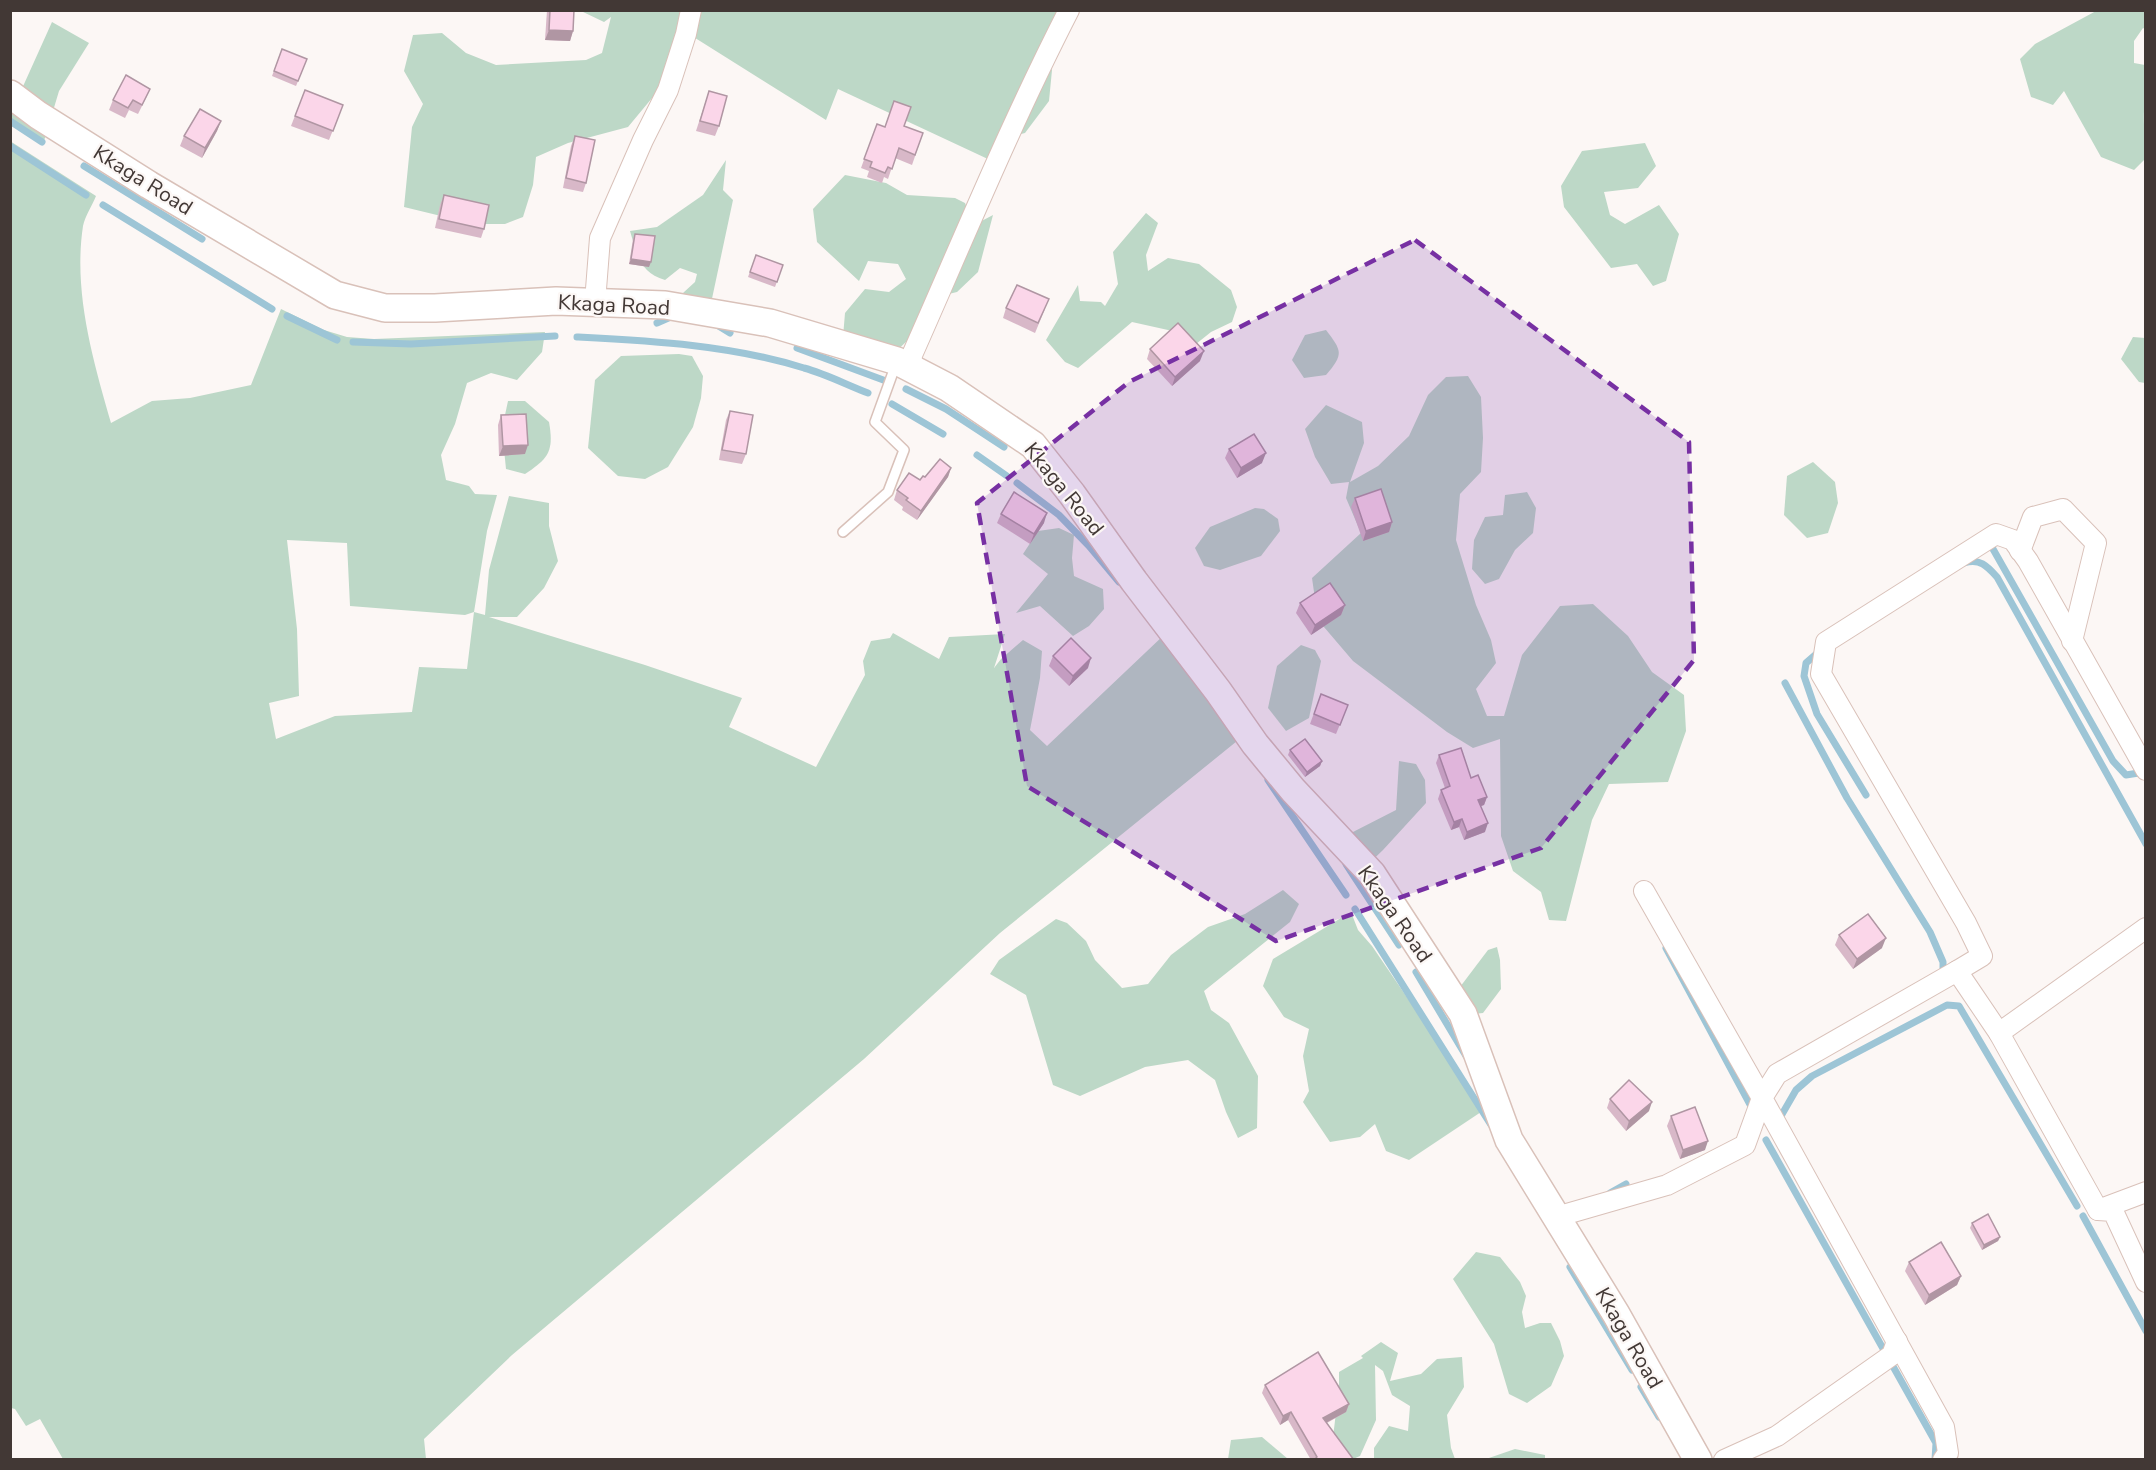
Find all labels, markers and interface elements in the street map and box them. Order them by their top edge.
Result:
street label: Kkaga Road [88,138,198,222]
street label: Kkaga Road [557,288,671,322]
street label: Kkaga Road [1018,437,1110,541]
street label: Kkaga Road [1351,860,1439,968]
street label: Kkaga Road [1589,1282,1669,1394]

